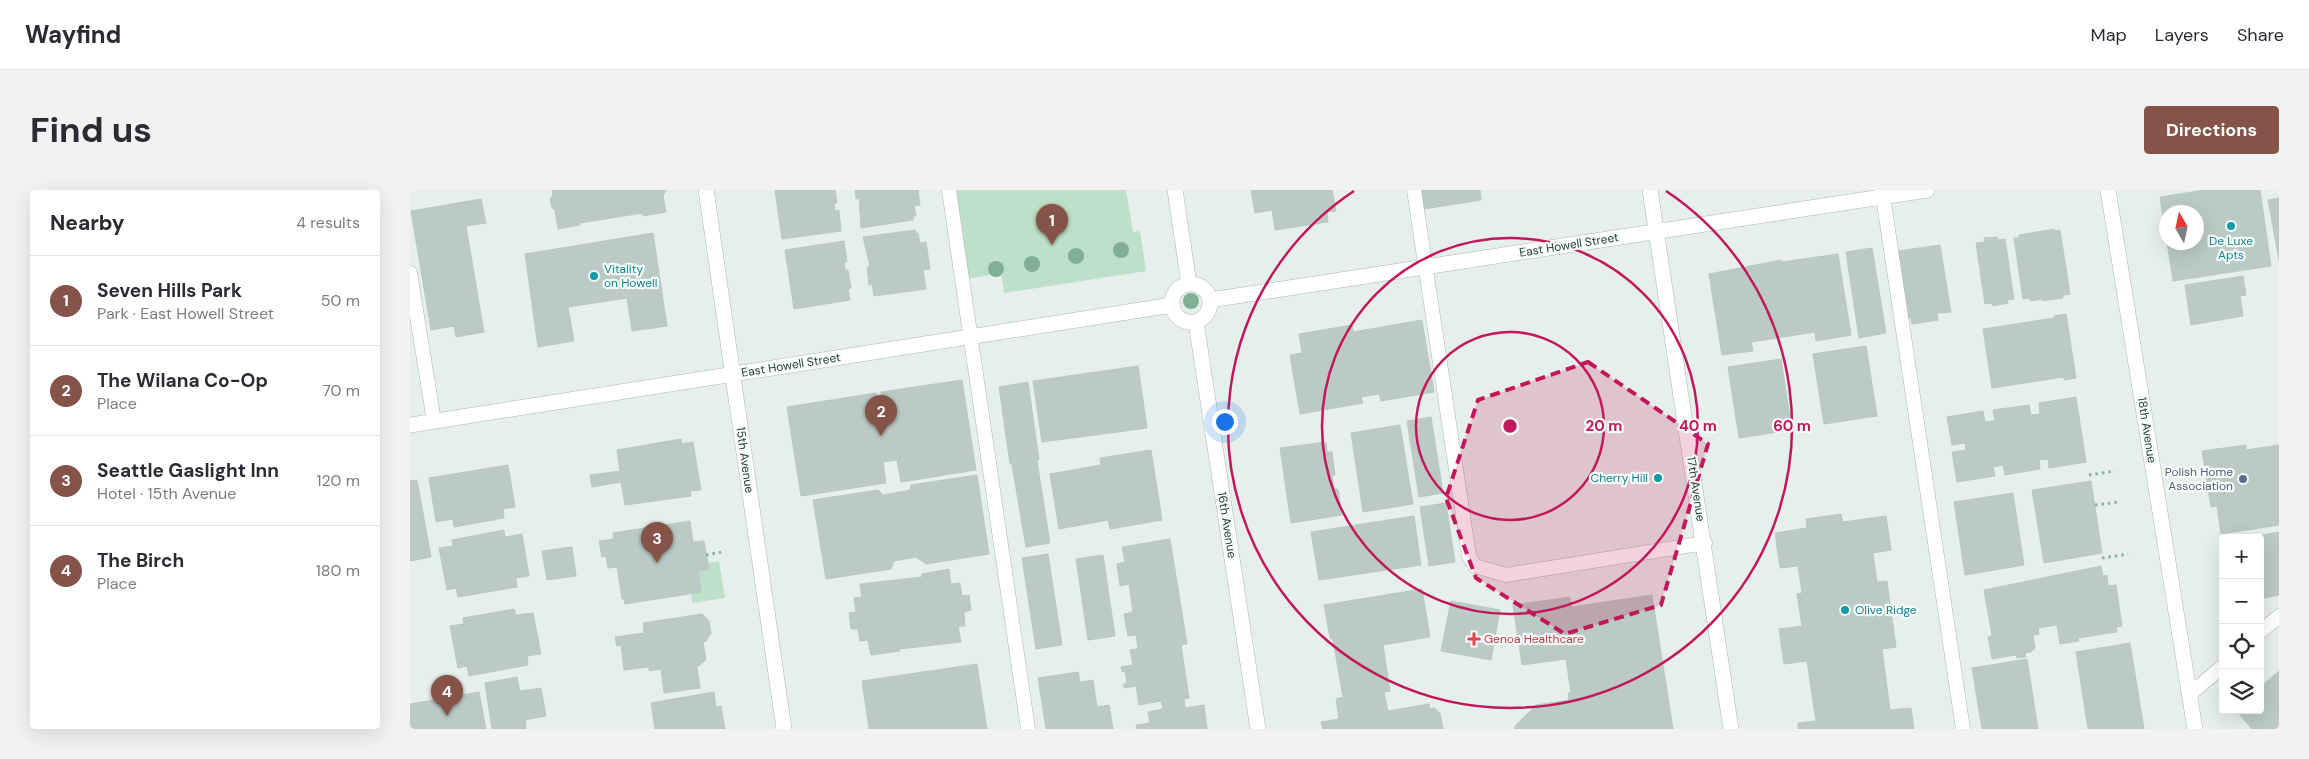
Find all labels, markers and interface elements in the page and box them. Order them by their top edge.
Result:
text: Wayfind [25,19,121,50]
text: Map [2091,23,2127,47]
text: Layers [2155,23,2209,47]
text: Share [2237,23,2284,47]
button: Directions [2144,106,2279,154]
text: Find us [30,107,152,153]
pin: 1 [1036,204,1068,245]
north arrow [2159,205,2204,250]
text: Nearby [50,209,124,237]
text: 4 results [296,212,360,233]
marker: De Luxe Apts [2225,220,2237,232]
street label: East Howell Street [1518,229,1620,261]
place label: De Luxe Apts [2209,233,2253,263]
place label: Vitality on Howell [604,261,657,291]
marker: Vitality on Howell [588,270,600,282]
text: Seven Hills Park [97,278,242,303]
text: 1 [63,290,69,311]
text: 50 m [321,290,360,311]
text: Park · East Howell Street [97,303,274,324]
street label: East Howell Street [740,349,842,381]
text: The Wilana Co-Op [97,368,268,393]
text: 2 [61,380,71,401]
text: 70 m [322,380,360,401]
text: Place [97,393,137,414]
pin: 2 [865,395,897,436]
street label: 18th Avenue [2134,396,2160,464]
your location [1212,409,1238,435]
text: 20 m [1586,416,1622,436]
text: 40 m [1679,416,1717,436]
text: 60 m [1773,416,1811,436]
centre of rings [1501,417,1519,435]
street label: 15th Avenue [732,426,758,494]
street label: 17th Avenue [1683,455,1709,523]
text: Seattle Gaslight Inn [97,458,279,483]
place label: Polish Home Association [2165,464,2233,494]
text: 3 [61,470,71,491]
text: 120 m [316,470,360,491]
place label: Cherry Hill [1591,470,1648,486]
marker: Cherry Hill [1652,472,1664,484]
marker: Polish Home Association [2237,473,2249,485]
text: Hotel · 15th Avenue [97,483,236,504]
street label: 16th Avenue [1214,491,1240,559]
pin: 3 [641,522,673,563]
map controls [2219,534,2264,714]
button: + [2219,534,2264,579]
text: The Birch [97,548,184,573]
text: 4 [61,560,71,581]
text: 180 m [316,560,360,581]
text: Place [97,573,137,594]
button: − [2219,579,2264,624]
place label: Olive Ridge [1855,602,1917,618]
marker: Olive Ridge [1839,604,1851,616]
button: locate [2219,624,2264,669]
place label: Genoa Healthcare [1484,631,1584,647]
marker: Genoa Healthcare [1468,633,1480,645]
button: layers [2219,669,2264,714]
pin: 4 [431,675,463,716]

